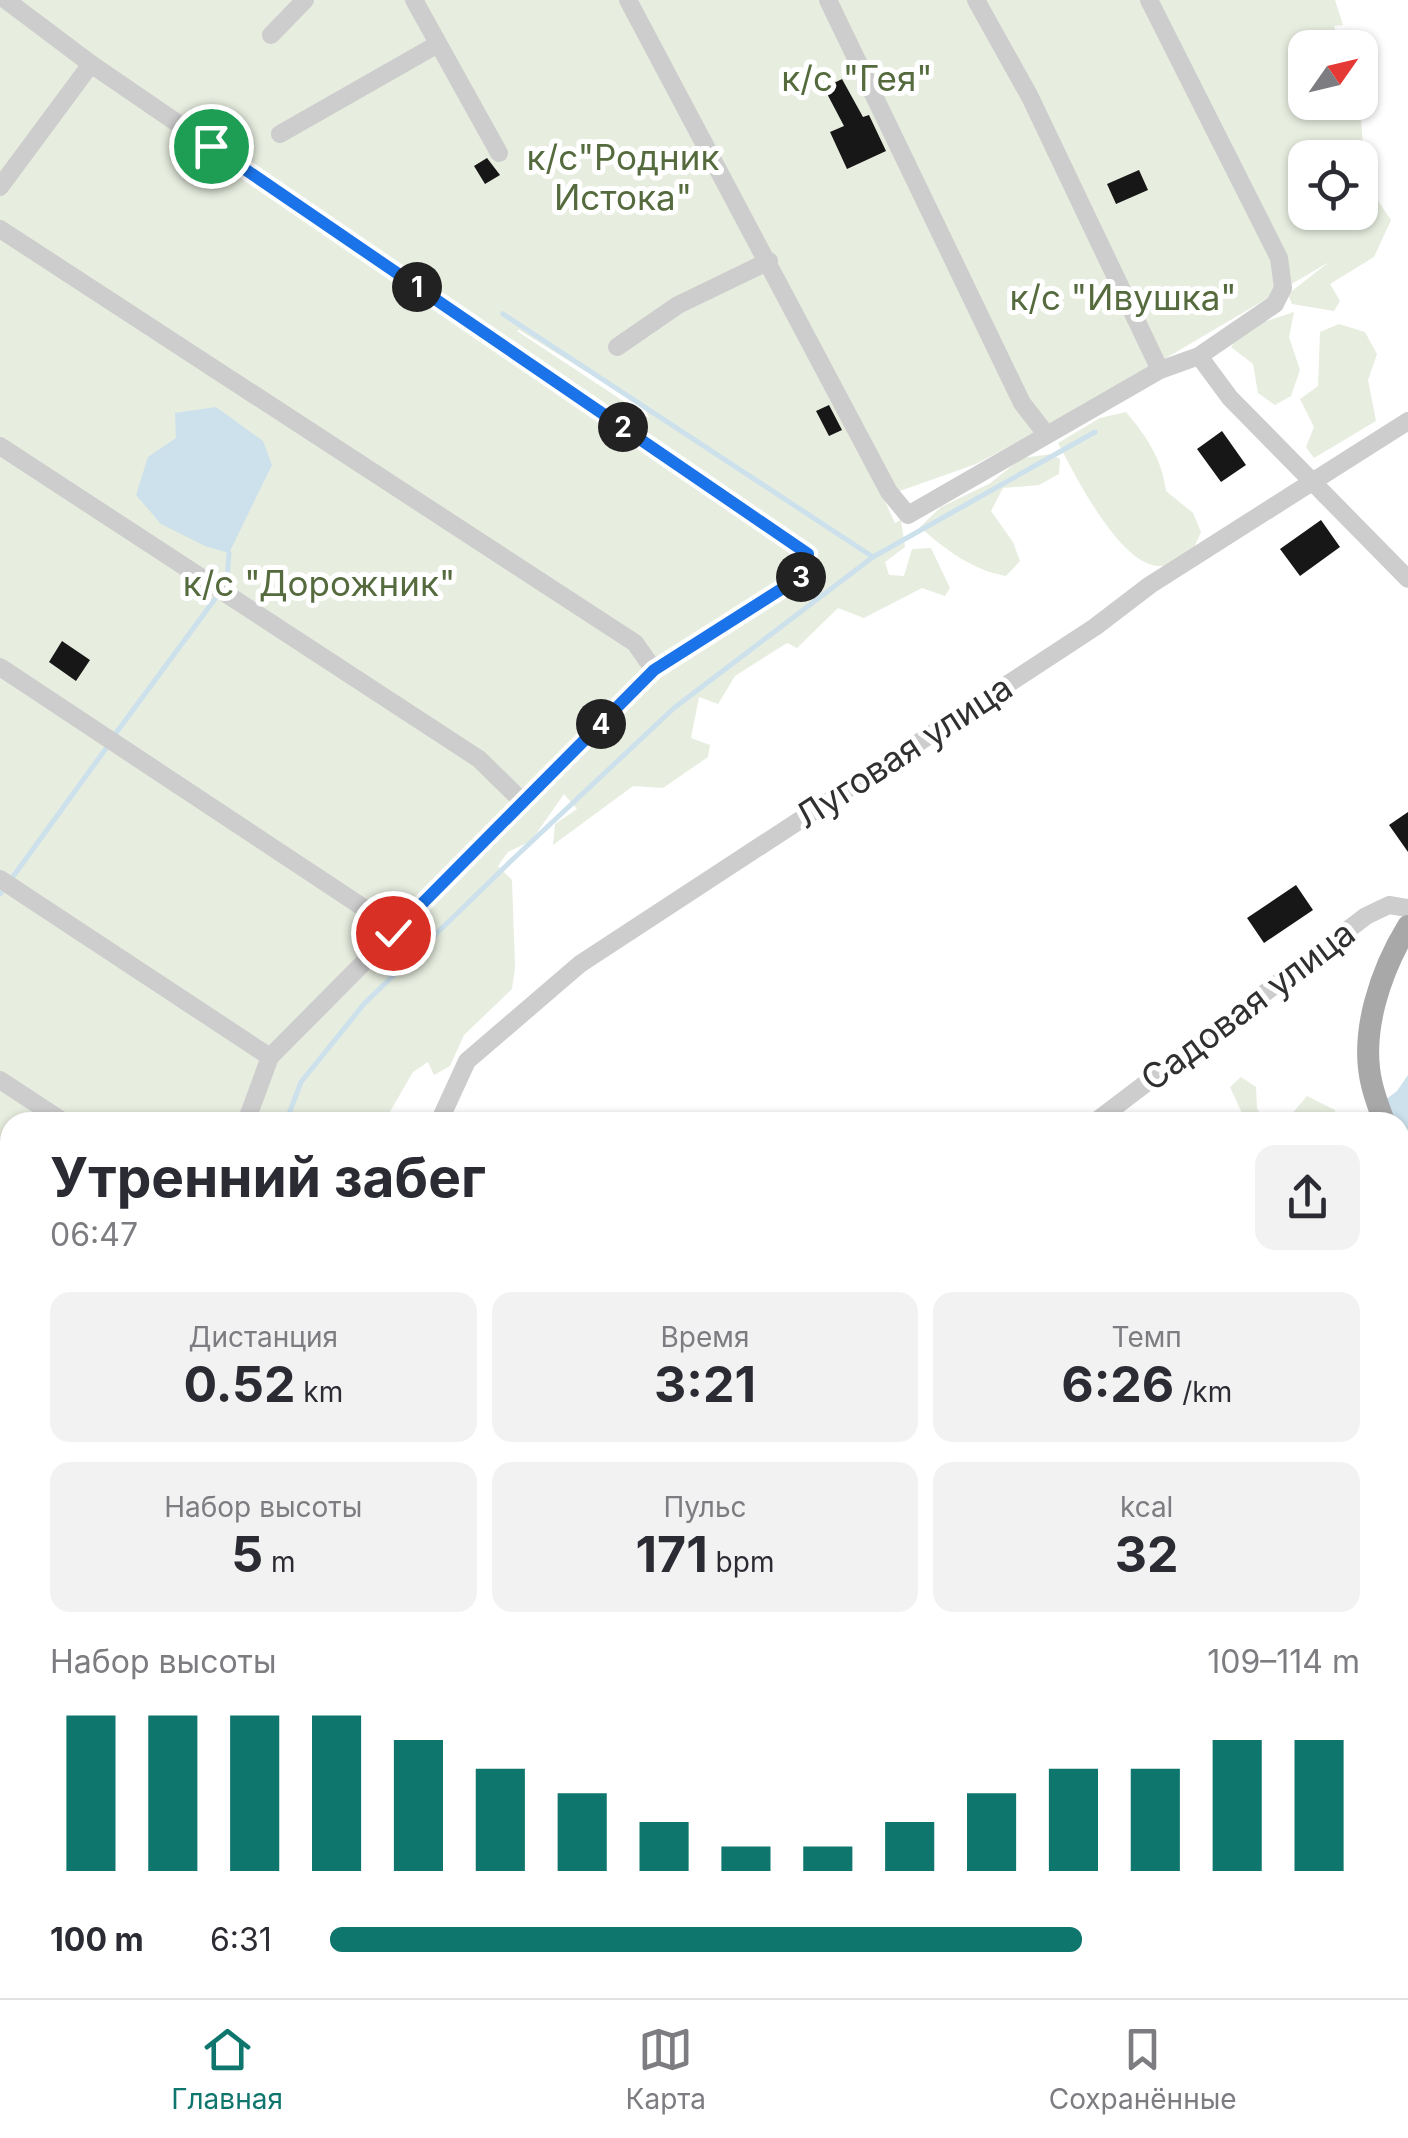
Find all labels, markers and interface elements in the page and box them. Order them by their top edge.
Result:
north arrow [1288,30,1378,120]
map controls [1288,30,1378,230]
park label: к/с "Гея" [781,57,933,99]
pin [169,104,254,189]
icon: arrive [184,119,239,174]
park label: к/с"Родник Истока" [527,136,719,218]
button: locate [1288,140,1378,230]
pin: 1 [392,262,442,312]
text: 1 [411,270,423,304]
park label: к/с "Ивушка" [1009,276,1237,318]
pin: 2 [598,402,648,452]
text: 2 [614,410,632,444]
pin: 3 [776,552,826,602]
text: 3 [792,560,810,594]
park label: к/с "Дорожник" [183,562,455,604]
street label: Луговая улица [787,666,1020,837]
pin: 4 [576,699,626,749]
text: 4 [592,707,610,741]
pin [351,891,436,976]
icon: check [366,906,421,961]
street label: Садовая улица [1132,911,1362,1099]
text: Утренний забег [50,1144,486,1210]
button: share [1255,1145,1360,1250]
text: 06:47 [50,1215,138,1254]
text: Дистанция [189,1320,338,1354]
text: Время [661,1320,749,1354]
text: Темп [1112,1320,1182,1354]
text: 0.52 [183,1354,295,1414]
text: 3:21 [654,1354,756,1414]
text: 6:26 [1061,1354,1174,1414]
text: km [295,1375,343,1409]
text: /km [1174,1375,1232,1409]
text: Набор высоты [164,1490,362,1524]
text: Пульс [663,1490,747,1524]
text: kcal [1120,1490,1173,1524]
text: 5 [231,1524,263,1584]
text: 171 [636,1524,708,1584]
text: 32 [1115,1524,1179,1584]
text: m [263,1545,296,1579]
text: bpm [708,1545,774,1579]
text: Набор высоты [50,1642,277,1681]
text: 109–114 m [1207,1642,1360,1681]
text: 100 m [50,1920,144,1959]
text: 6:31 [210,1920,272,1959]
tab: Главная [171,2022,283,2116]
tab: Карта [626,2022,706,2116]
tab: Сохранённые [1049,2022,1237,2116]

